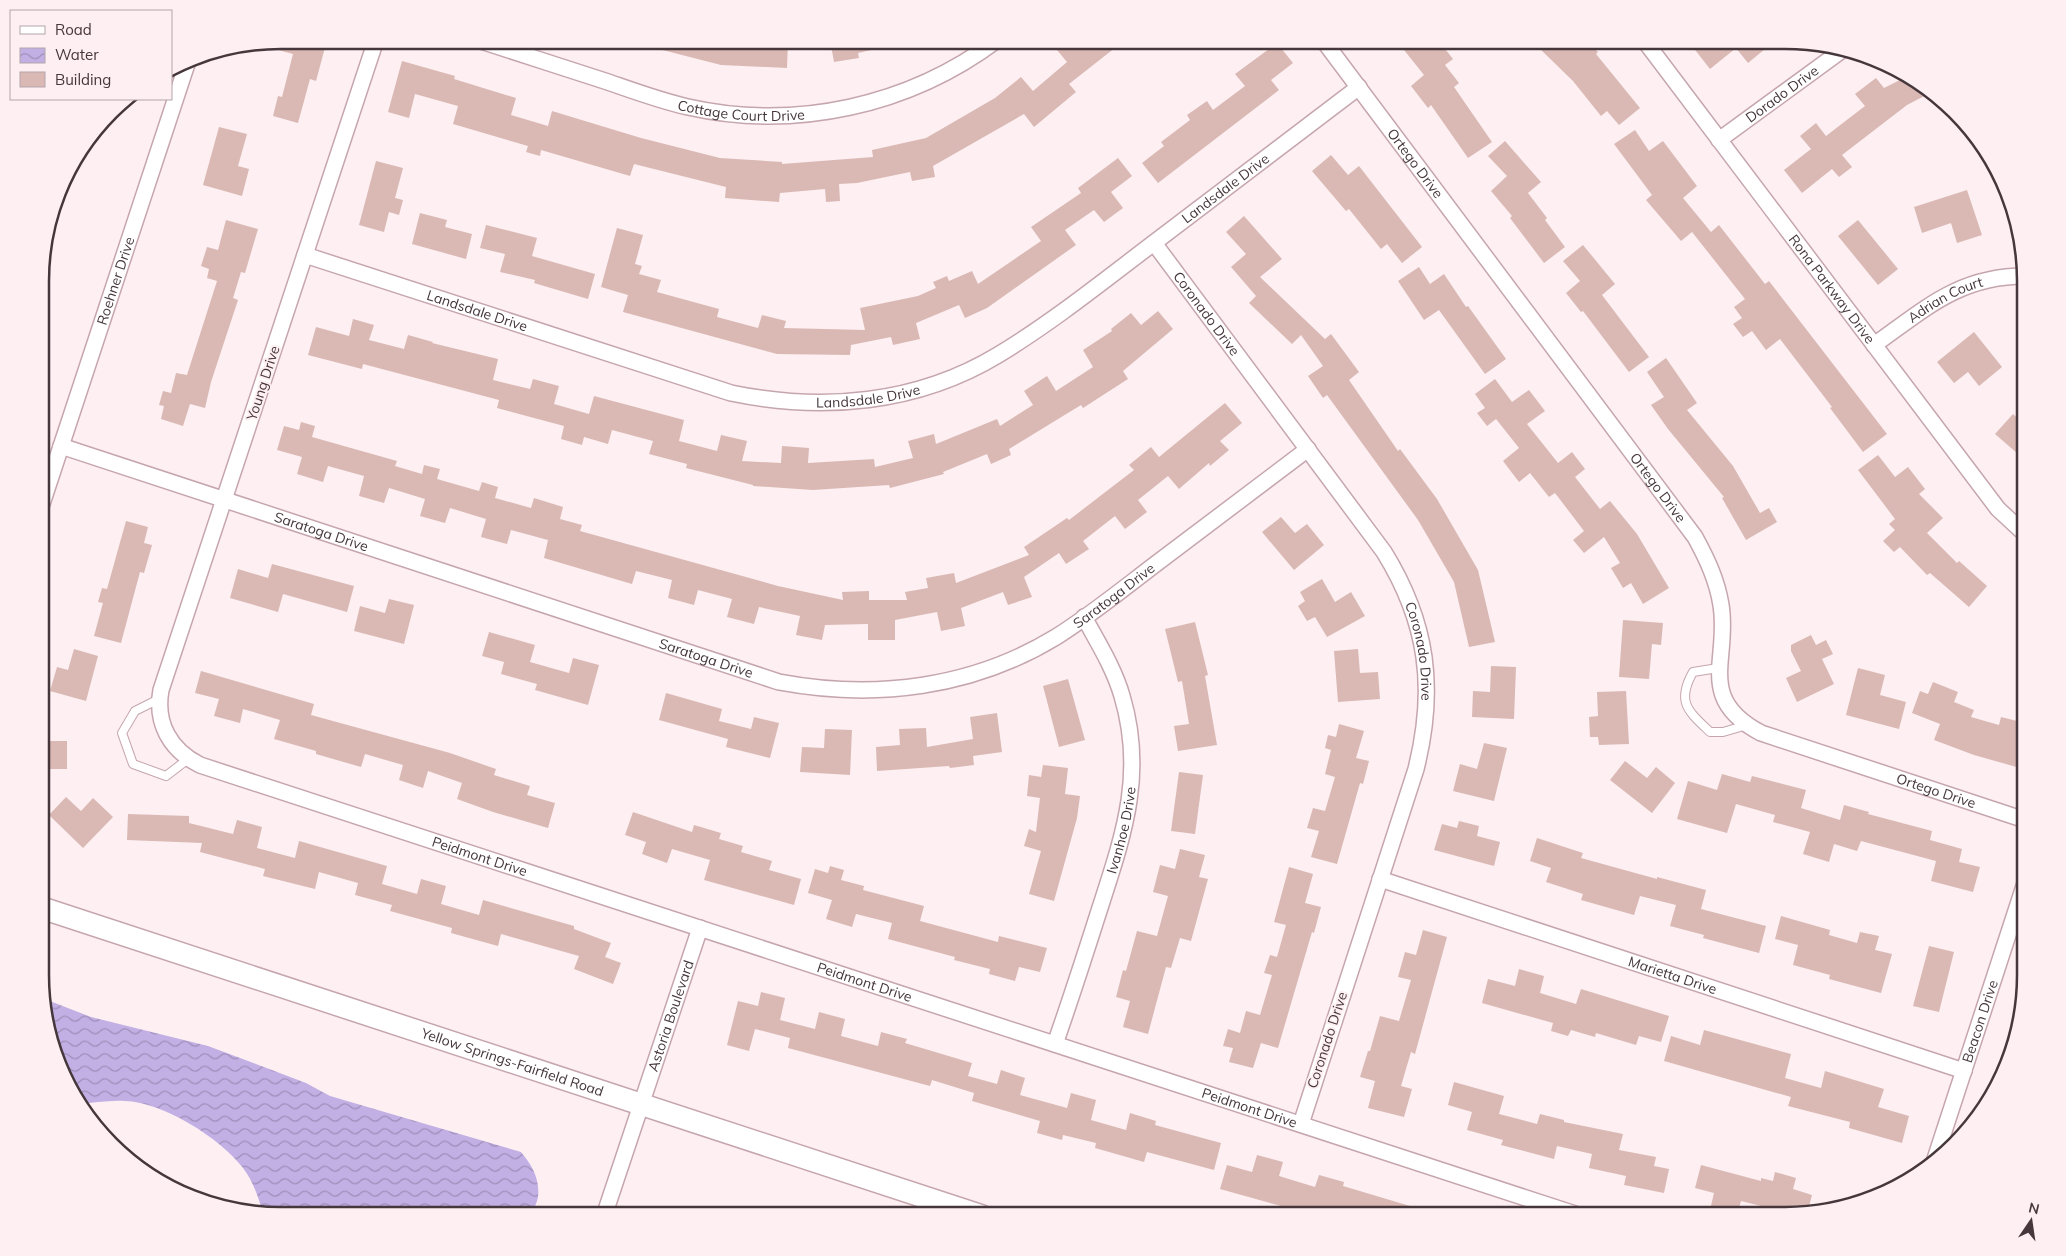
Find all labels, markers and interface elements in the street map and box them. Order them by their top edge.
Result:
legend [10,10,172,100]
text: Road [55,20,92,39]
text: Water [55,45,99,64]
street label: Dorado Drive [1742,61,1822,127]
text: Building [55,70,111,89]
street label: Cottage Court Drive [676,96,806,125]
street label: Ortego Drive [1383,125,1447,202]
street label: Landsdale Drive [1178,150,1273,227]
street label: Rona Parkway Drive [1785,231,1879,347]
street label: Roehner Drive [93,234,138,327]
street label: Coronado Drive [1169,268,1244,359]
street label: Adrian Court [1904,273,1985,327]
street label: Landsdale Drive [425,286,530,336]
street label: Young Drive [242,343,284,424]
street label: Landsdale Drive [816,380,922,411]
street label: Ortego Drive [1626,449,1690,526]
street label: Saratoga Drive [272,508,371,555]
street label: Saratoga Drive [1069,559,1158,632]
street label: Coronado Drive [1401,599,1435,701]
street label: Saratoga Drive [657,634,755,682]
street label: Ortego Drive [1894,769,1978,812]
street label: Ivanhoe Drive [1102,786,1140,876]
street label: Peidmont Drive [430,832,529,880]
street label: Marietta Drive [1626,952,1719,998]
street label: Astoria Boulevard [644,958,698,1074]
street label: Peidmont Drive [815,958,914,1006]
street label: Beacon Drive [1958,978,2002,1065]
street label: Coronado Drive [1303,989,1351,1091]
street label: Yellow Springs-Fairfield Road [418,1024,606,1100]
street label: Peidmont Drive [1200,1084,1299,1132]
north arrow [2006,1196,2056,1246]
text: N [2027,1198,2041,1218]

